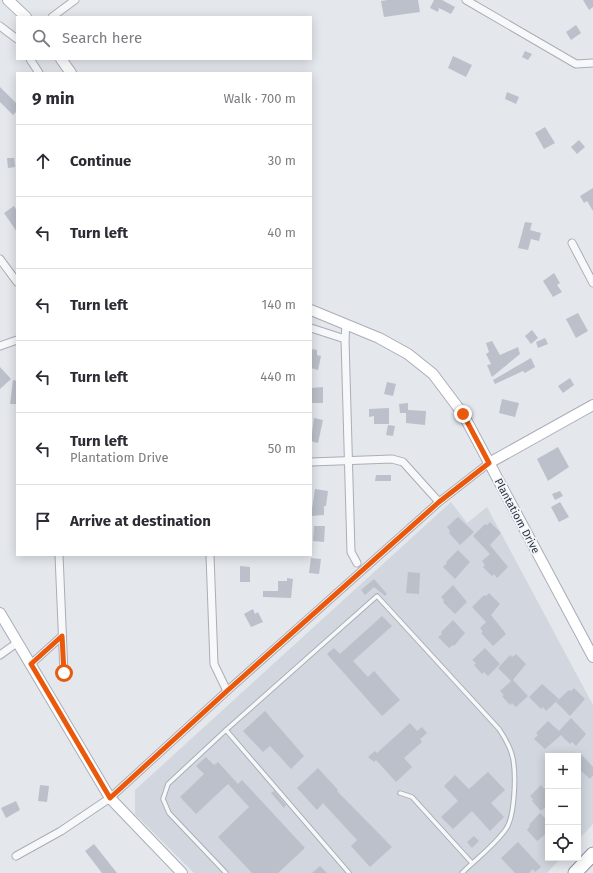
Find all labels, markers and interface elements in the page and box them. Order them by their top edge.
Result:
search box [16,16,312,60]
icon: search [30,27,52,49]
text: Search here [62,29,142,47]
text: 9 min [32,88,75,109]
text: Walk · 700 m [224,91,296,106]
icon: ahead [32,150,54,172]
text: Continue [70,152,131,170]
text: 30 m [268,153,296,168]
icon: left [32,222,54,244]
text: Turn left [70,224,128,242]
text: 40 m [267,225,296,240]
icon: left [32,294,54,316]
text: Turn left [70,296,128,314]
text: 140 m [262,297,296,312]
icon: left [32,366,54,388]
text: Turn left [70,368,128,386]
text: 440 m [260,369,296,384]
route end [454,405,472,423]
text: Turn left [70,432,128,450]
icon: left [32,438,54,460]
text: 50 m [268,441,296,456]
text: Plantatiom Drive [70,450,169,465]
street label: Plantatiom Drive [492,476,542,556]
icon: arrive [32,510,54,532]
text: Arrive at destination [70,512,211,530]
route start [55,664,73,682]
map controls [545,753,581,861]
button: + [545,753,581,789]
button: − [545,789,581,825]
button: locate [545,825,581,861]

